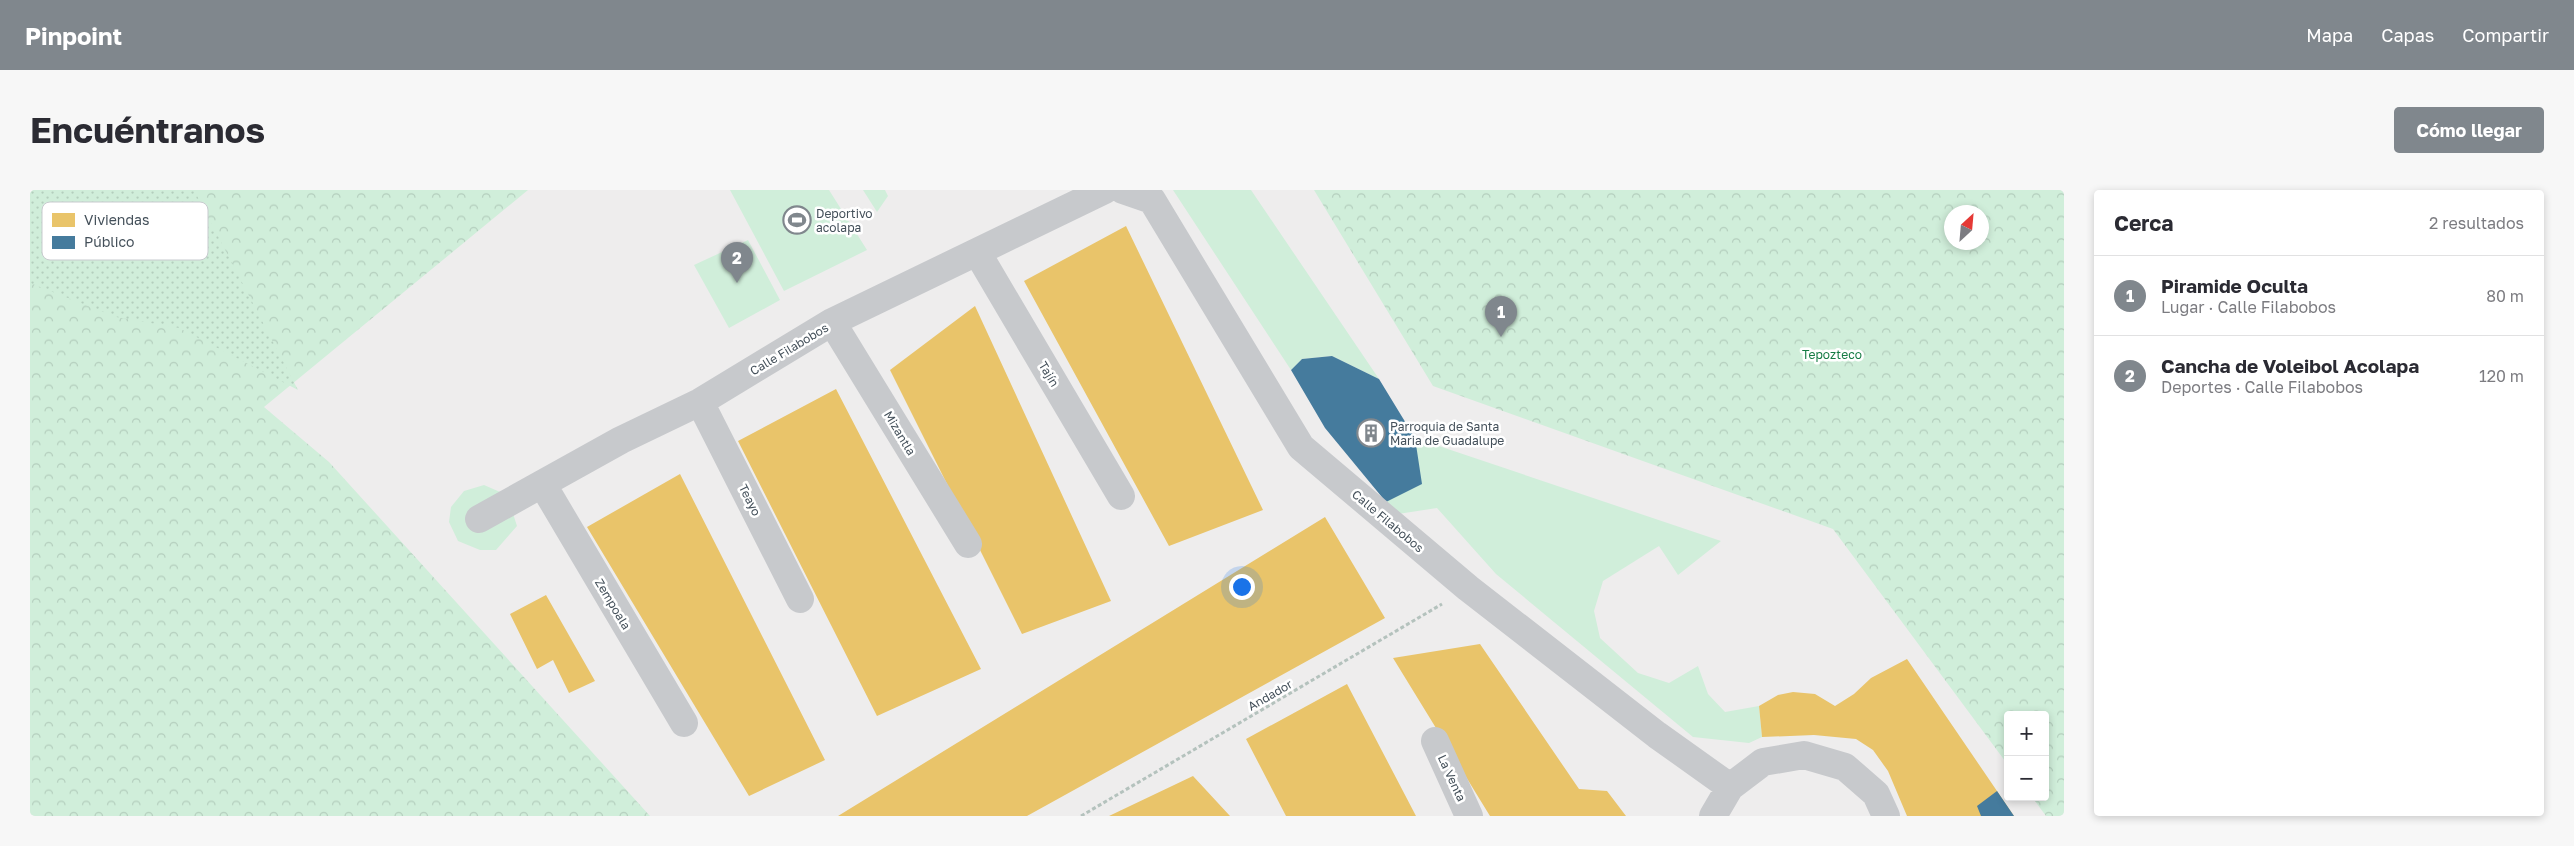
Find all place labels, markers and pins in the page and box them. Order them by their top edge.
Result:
sports icon: Deportivo acolapa [782,205,812,235]
place label: Deportivo acolapa [816,206,873,235]
pin: 2 [721,242,753,283]
pin: 1 [1485,296,1517,337]
building icon: Parroquia de Santa Maria de Guadalupe [1356,418,1386,448]
place label: Parroquia de Santa Maria de Guadalupe [1390,419,1504,448]

